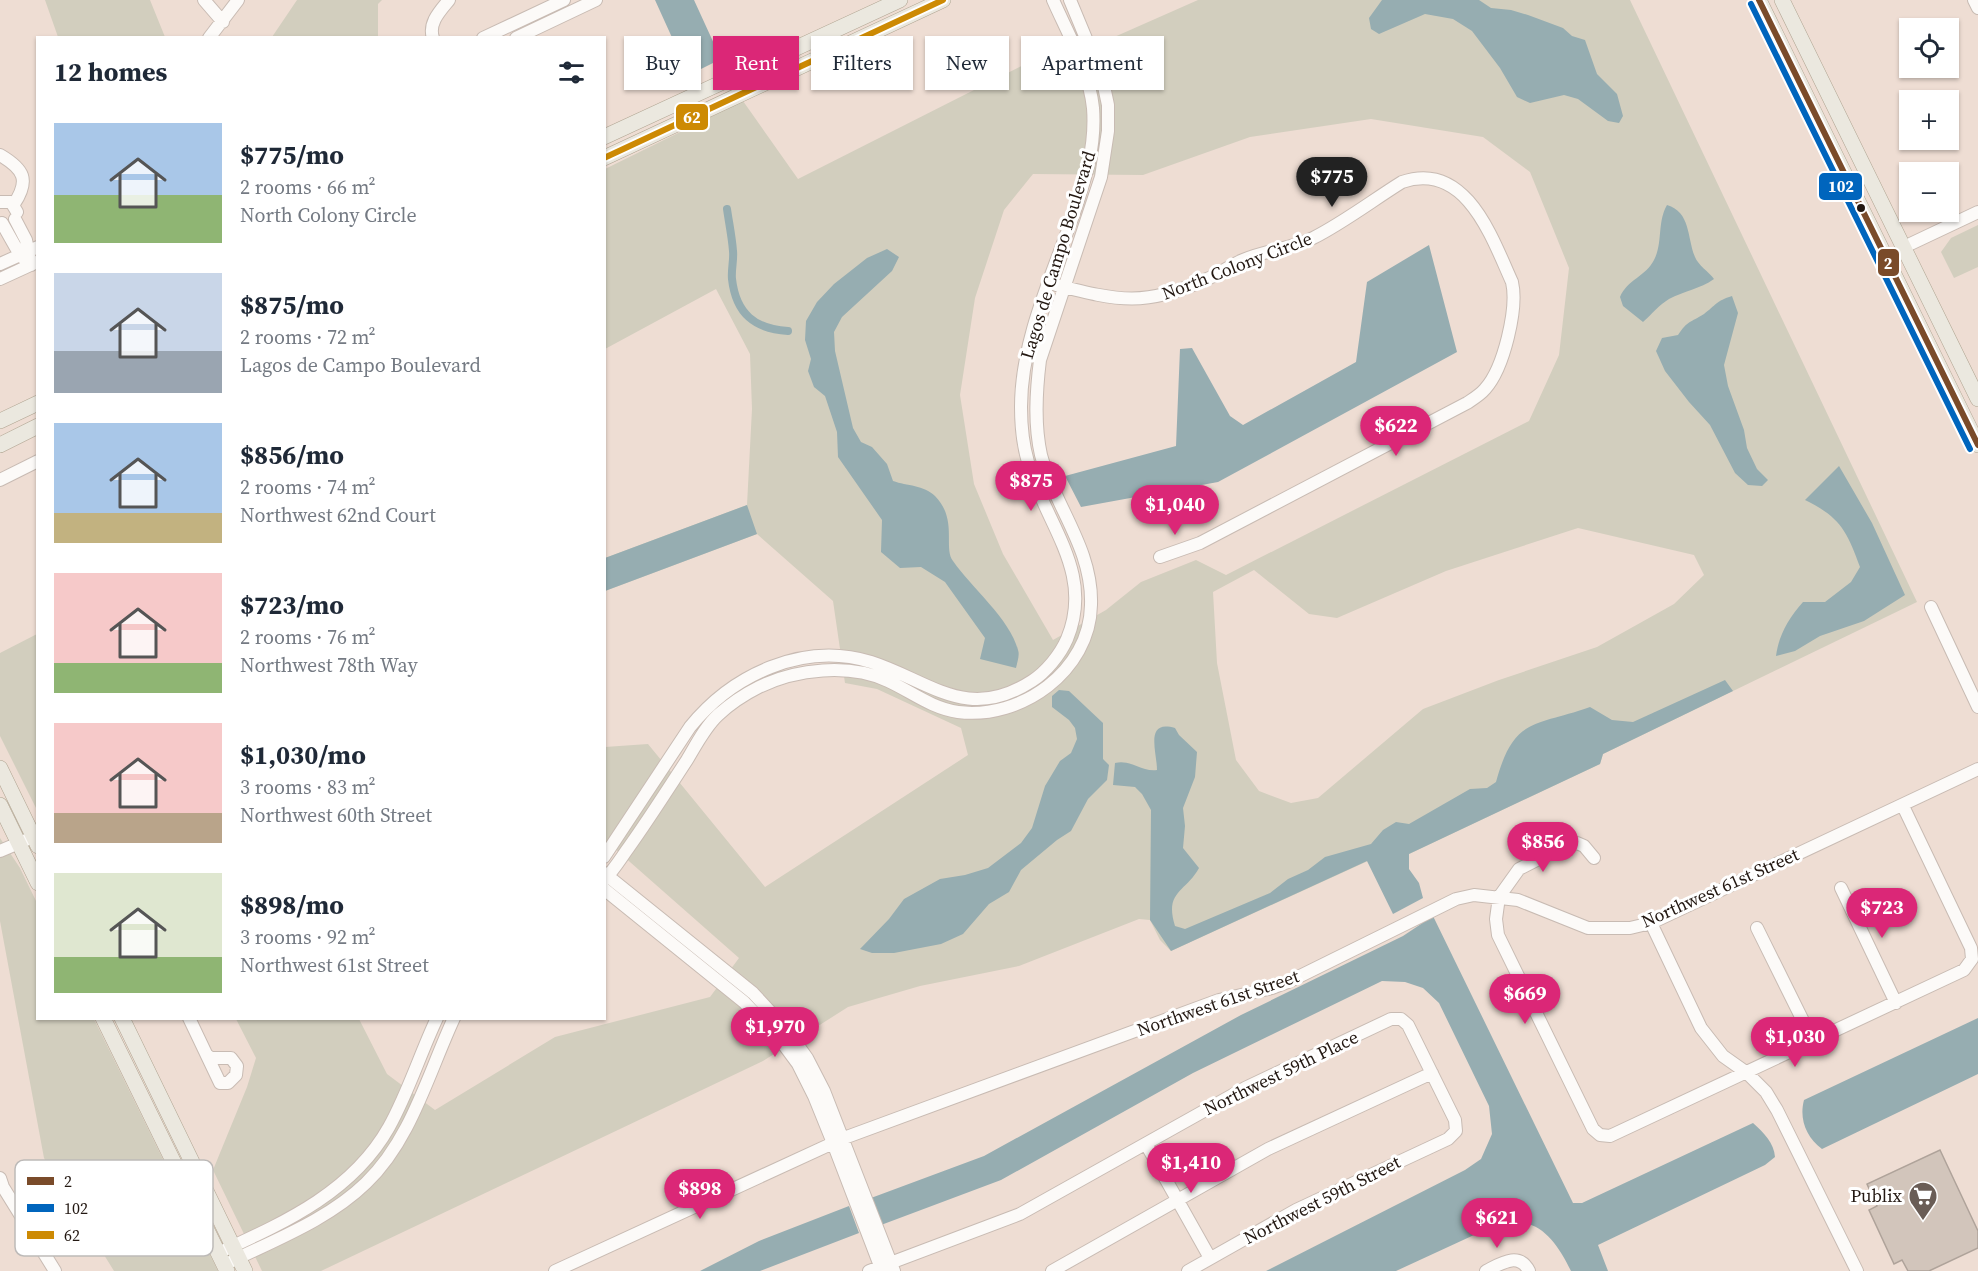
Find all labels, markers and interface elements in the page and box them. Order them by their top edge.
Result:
map controls [1899,18,1959,222]
button: locate [1899,18,1959,78]
chip: Buy [624,36,701,90]
chip: Rent [713,36,799,90]
chip: Filters [811,36,913,90]
chip: New [925,36,1009,90]
chip: Apartment [1021,36,1164,90]
text: 12 homes [54,54,167,90]
icon: filters [555,56,588,89]
button: + [1899,90,1959,150]
line badge: 62 [675,103,709,131]
text: 62 [683,106,701,128]
text: $775/mo [240,137,344,173]
icon: home [102,147,174,219]
street label: Lagos de Campo Boulevard [1014,148,1101,362]
pin: $775 [1296,157,1368,208]
text: $775 [1310,162,1354,190]
button: − [1899,162,1959,222]
line badge: 102 [1818,172,1863,201]
text: 2 rooms · 66 m² [240,173,376,201]
text: 102 [1828,175,1854,197]
text: North Colony Circle [240,201,417,229]
unlabelled marker [1855,202,1867,214]
street label: North Colony Circle [1158,225,1316,306]
line badge: 2 [1877,248,1900,277]
text: 2 [1884,252,1893,274]
text: $875/mo [240,287,344,323]
icon: home [102,297,174,369]
text: 2 rooms · 72 m² [240,323,376,351]
text: Lagos de Campo Boulevard [240,351,481,379]
pin: $622 [1360,406,1432,457]
text: $622 [1374,411,1418,439]
text: $856/mo [240,437,344,473]
icon: home [102,447,174,519]
pin: $875 [995,461,1067,512]
text: $875 [1009,466,1053,494]
text: 2 rooms · 74 m² [240,473,376,501]
pin: $1,040 [1126,485,1224,536]
text: $1,040 [1145,490,1205,518]
text: Northwest 62nd Court [240,501,436,529]
text: $723/mo [240,587,344,623]
icon: home [102,597,174,669]
text: 2 rooms · 76 m² [240,623,376,651]
text: Northwest 78th Way [240,651,418,679]
text: $1,030/mo [240,737,366,773]
icon: home [102,747,174,819]
text: 3 rooms · 83 m² [240,773,376,801]
text: Northwest 60th Street [240,801,432,829]
pin: $856 [1507,822,1579,873]
text: $856 [1521,827,1565,855]
street label: Northwest 61st Street [1637,842,1803,933]
text: $898/mo [240,887,344,923]
pin: $723 [1846,888,1918,939]
text: $723 [1860,893,1904,921]
icon: home [102,897,174,969]
text: 3 rooms · 92 m² [240,923,376,951]
text: Northwest 61st Street [240,951,429,979]
street label: Northwest 61st Street [1133,963,1302,1042]
pin: $669 [1489,974,1561,1025]
text: $669 [1503,979,1547,1007]
pin: $1,970 [726,1007,824,1058]
text: $1,970 [745,1012,805,1040]
pin: $1,030 [1746,1017,1844,1068]
text: $1,030 [1765,1022,1825,1050]
street label: Northwest 59th Place [1199,1024,1362,1121]
pin: $1,410 [1142,1143,1240,1194]
text: $1,410 [1161,1148,1221,1176]
street label: Northwest 59th Street [1239,1149,1405,1250]
legend [15,1160,213,1256]
pin: $898 [664,1169,736,1220]
text: 2 [64,1170,72,1192]
text: $898 [678,1174,722,1202]
supermarket icon: Publix [1907,1180,1939,1222]
place label: Publix [1851,1183,1903,1208]
text: 102 [64,1197,88,1219]
pin: $621 [1461,1198,1533,1249]
text: $621 [1475,1203,1519,1231]
text: 62 [64,1224,80,1246]

